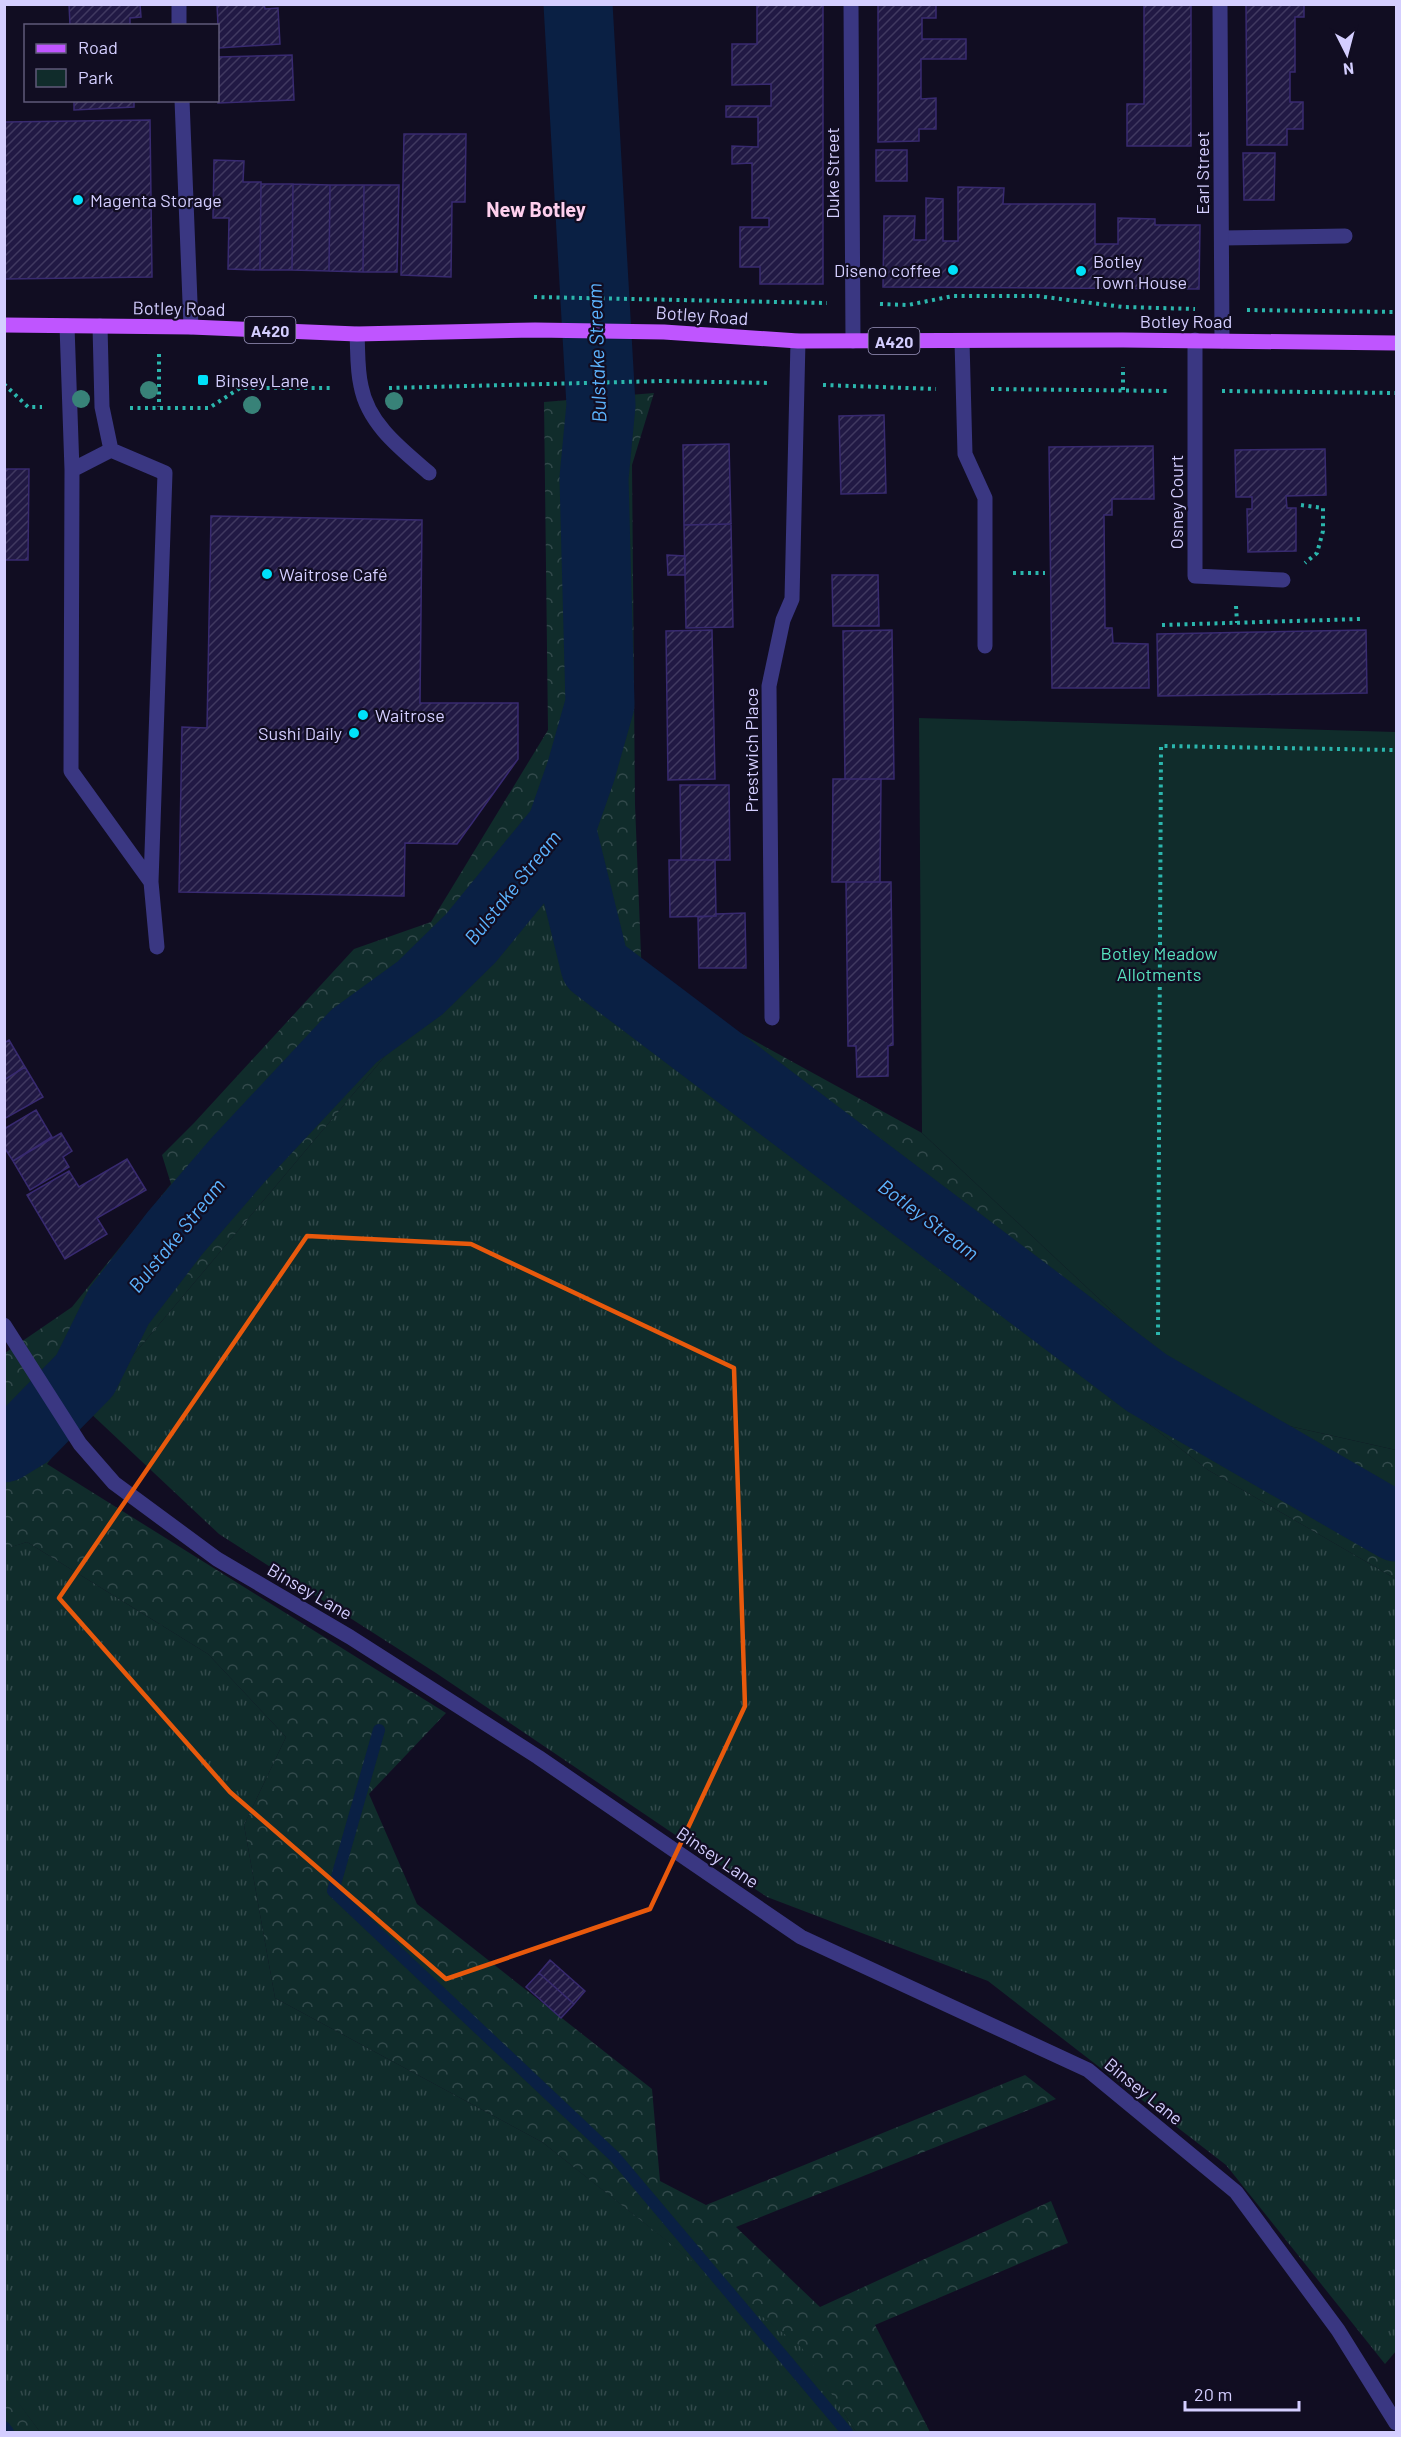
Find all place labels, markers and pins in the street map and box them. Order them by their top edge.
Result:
place label: Magenta Storage [90,189,222,211]
marker: Magenta Storage [71,193,85,207]
place label: Botley Town House [1093,250,1187,293]
place label: Diseno coffee [834,259,941,281]
marker: Diseno coffee [946,263,960,277]
marker: Botley Town House [1074,264,1088,278]
place label: Binsey Lane [215,369,309,391]
marker: Binsey Lane [196,373,210,387]
place label: Waitrose Café [279,563,388,585]
marker: Waitrose Café [260,567,274,581]
place label: Waitrose [375,704,445,726]
marker: Waitrose [356,708,370,722]
place label: Sushi Daily [258,722,342,744]
marker: Sushi Daily [347,726,361,740]

